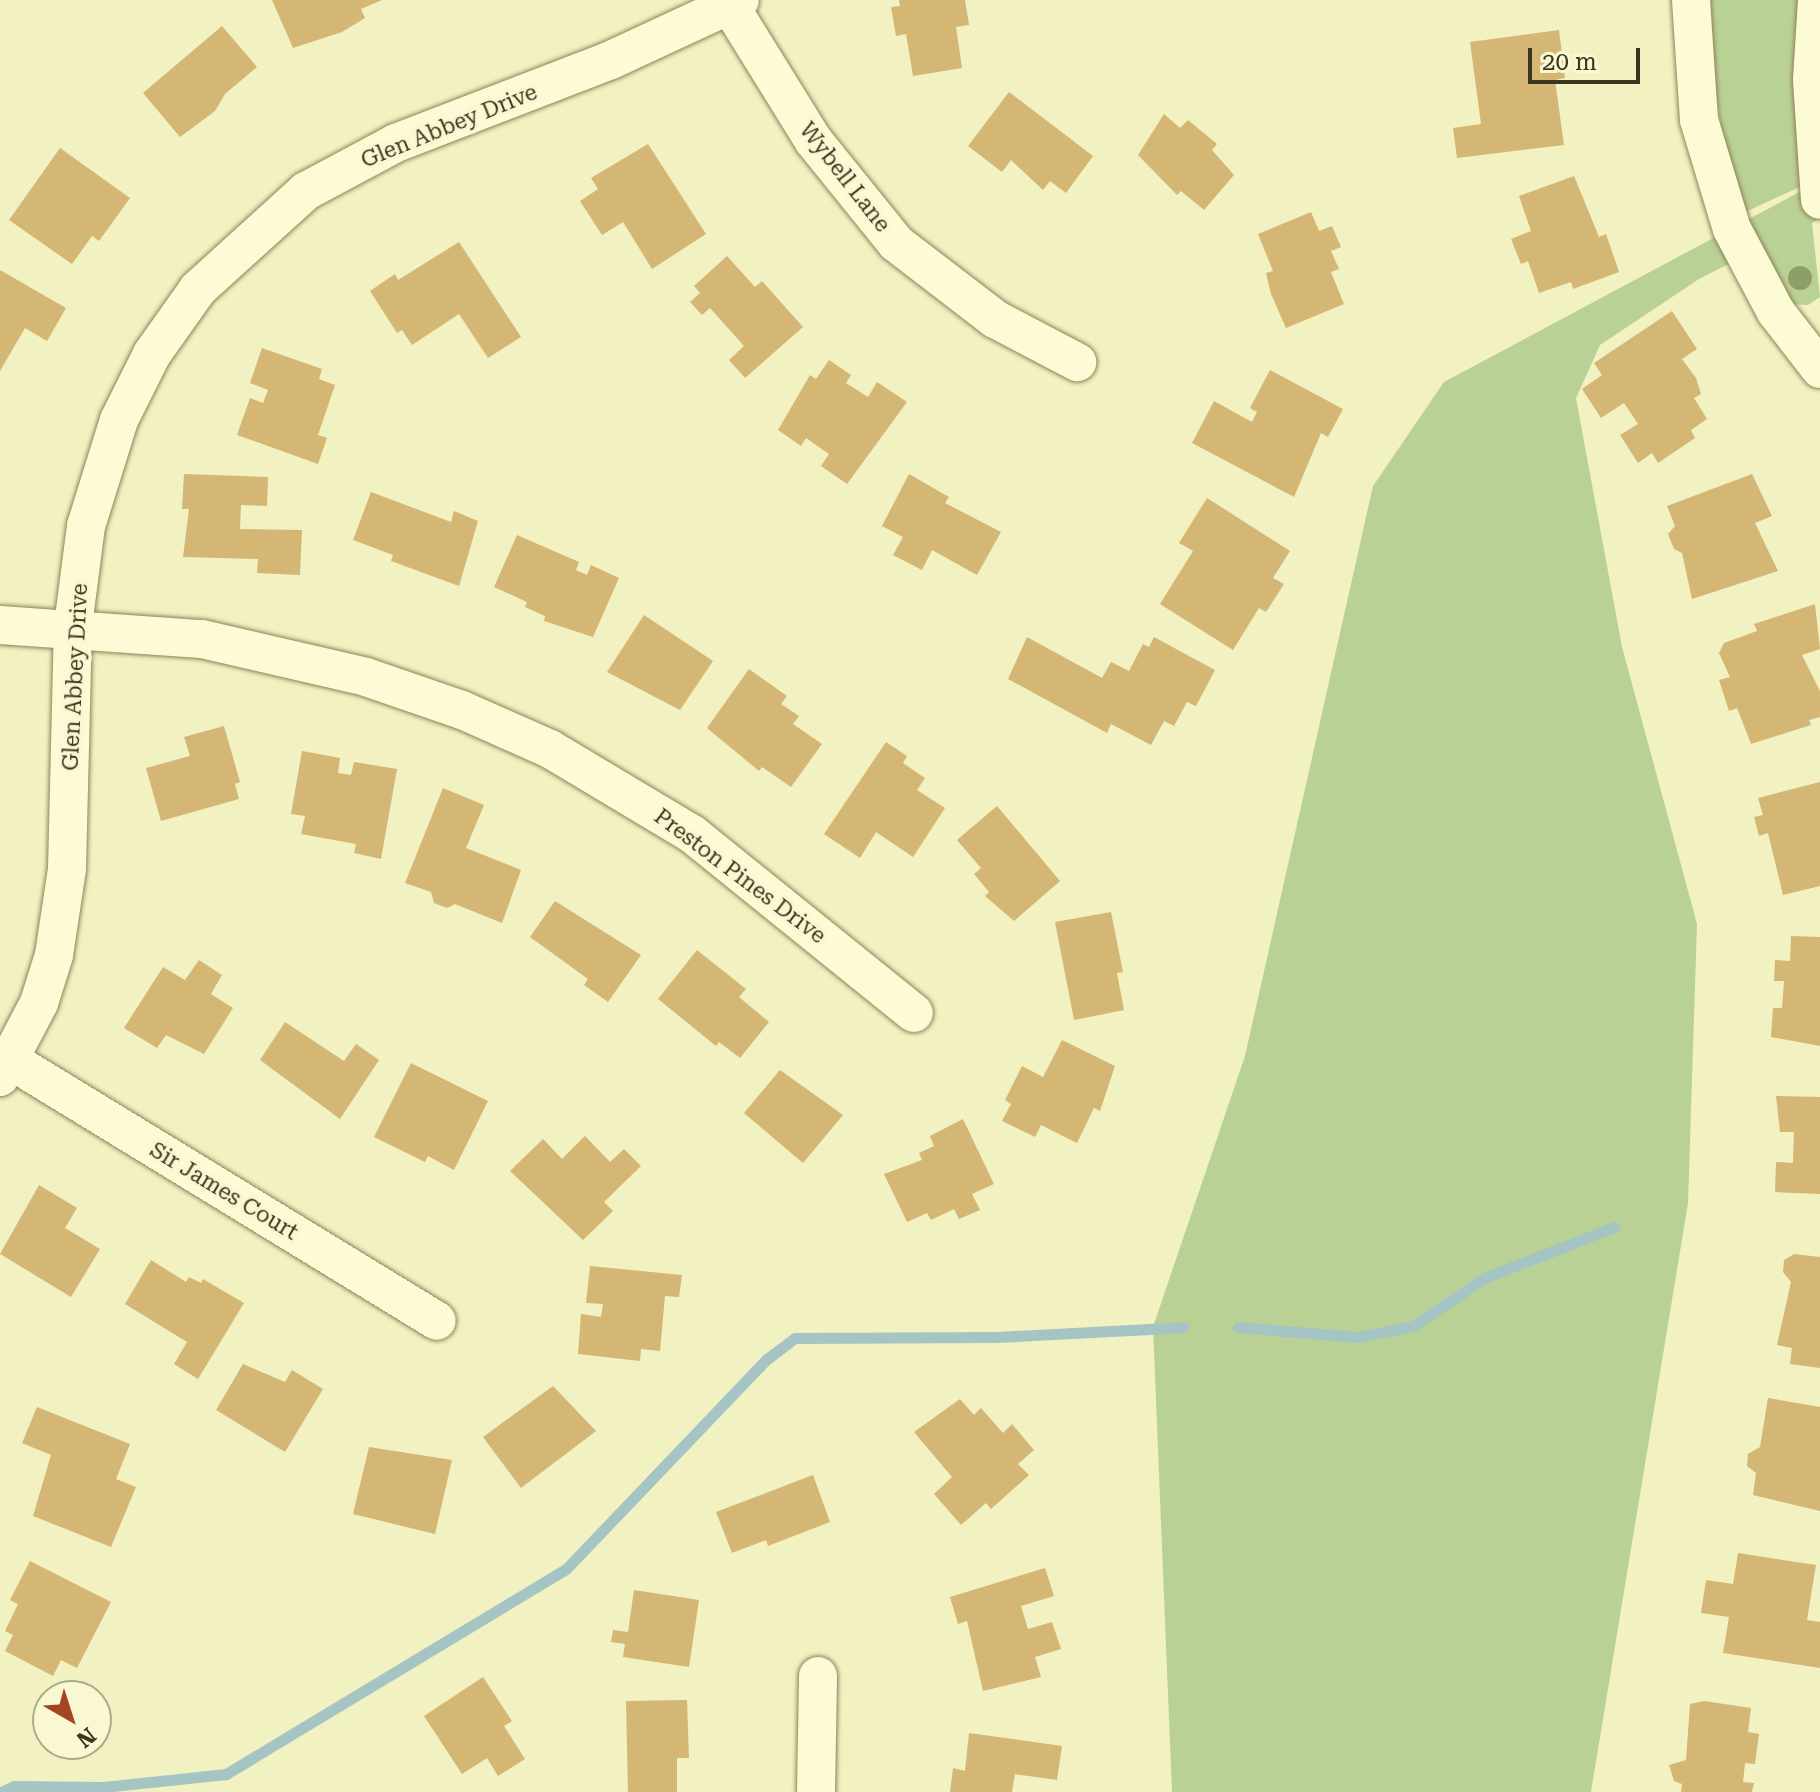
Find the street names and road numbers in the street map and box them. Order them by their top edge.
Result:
street label: Glen Abbey Drive [357,79,541,173]
street label: Wybell Lane [794,117,896,237]
street label: Glen Abbey Drive [57,583,93,771]
street label: Preston Pines Drive [649,803,831,949]
street label: Sir James Court [145,1136,303,1246]

